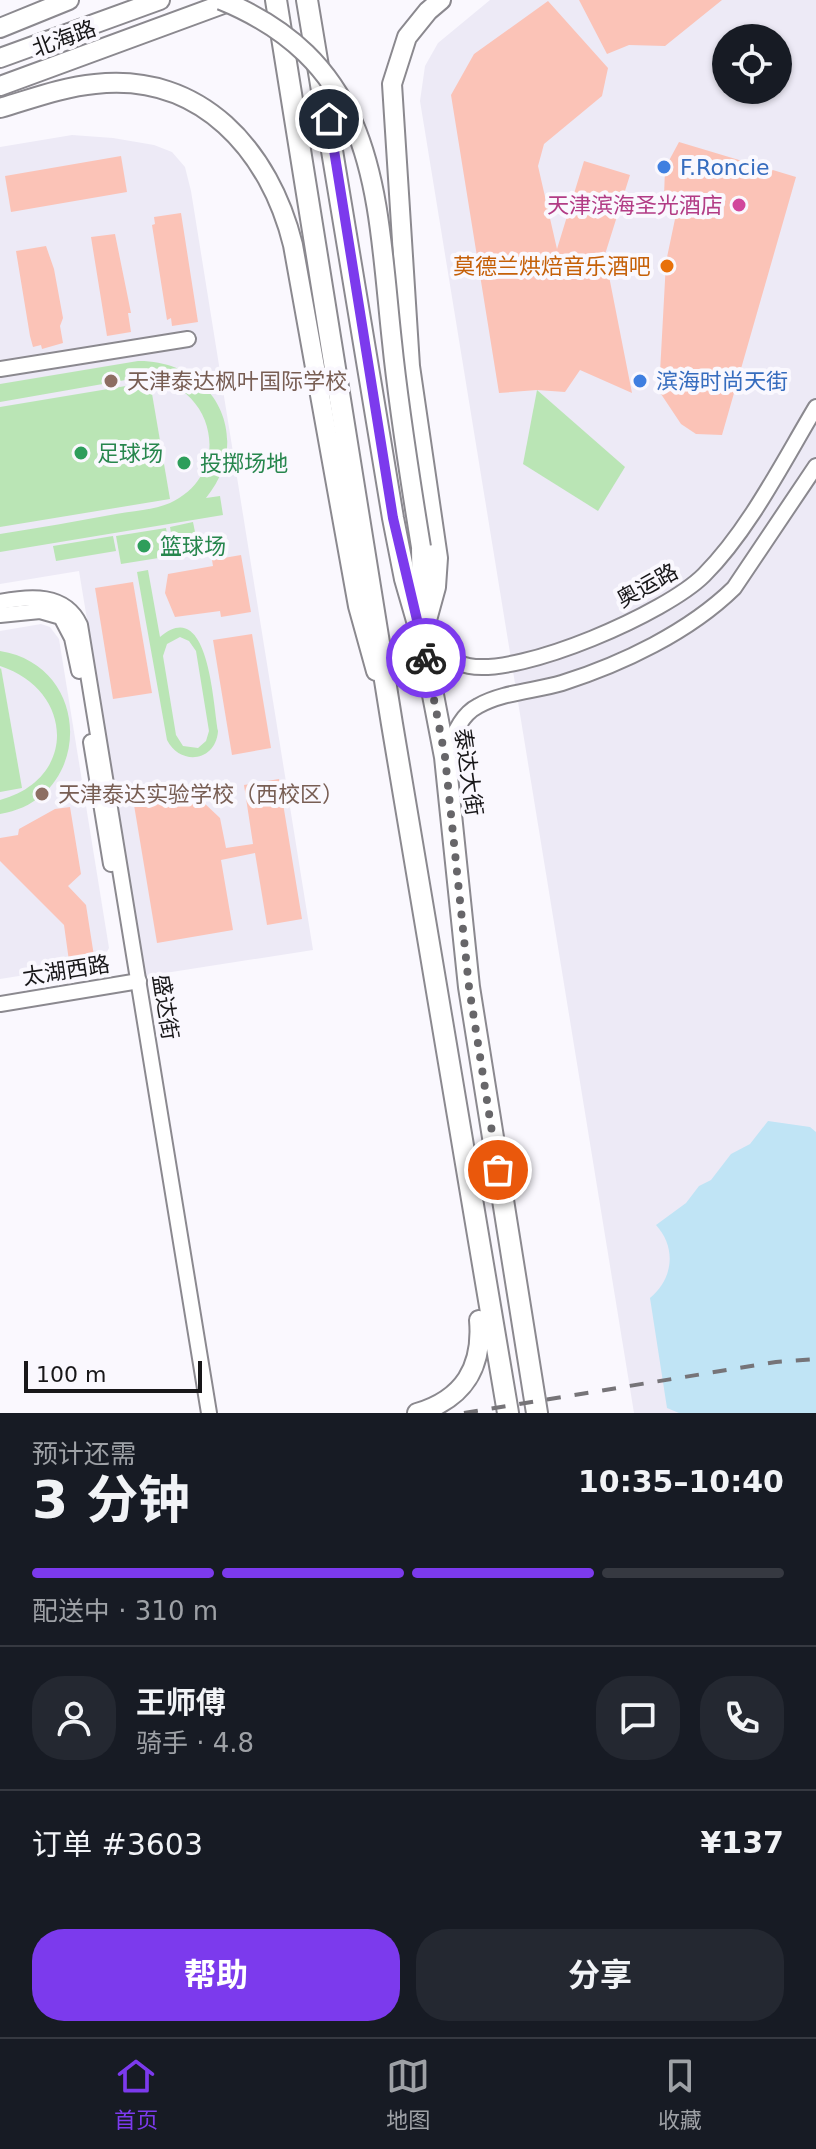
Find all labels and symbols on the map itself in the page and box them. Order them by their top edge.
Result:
street label: 北海路 [29,15,99,62]
pin [295,85,363,153]
place label: F.Roncie [680,155,770,180]
marker: F.Roncie [655,158,673,176]
place label: 天津滨海圣光酒店 [547,193,723,218]
marker: 天津滨海圣光酒店 [730,196,748,214]
place label: 莫德兰烘焙音乐酒吧 [453,254,651,279]
marker: 莫德兰烘焙音乐酒吧 [658,257,676,275]
place label: 天津泰达枫叶国际学校 [127,369,347,394]
place label: 滨海时尚天街 [656,369,788,394]
marker: 天津泰达枫叶国际学校 [102,372,120,390]
marker: 滨海时尚天街 [631,372,649,390]
place label: 足球场 [97,441,163,466]
marker: 足球场 [72,444,90,462]
place label: 投掷场地 [200,451,288,476]
marker: 投掷场地 [175,454,193,472]
place label: 篮球场 [160,534,226,559]
marker: 篮球场 [135,537,153,555]
street label: 奥运路 [612,559,682,612]
courier [386,618,466,698]
street label: 泰达大街 [450,727,487,817]
place label: 天津泰达实验学校（西校区） [58,782,344,807]
marker: 天津泰达实验学校（西校区） [33,785,51,803]
street label: 太湖西路 [21,951,111,990]
street label: 盛达街 [148,973,183,1042]
pin [464,1136,532,1204]
scale bar [24,1357,202,1393]

